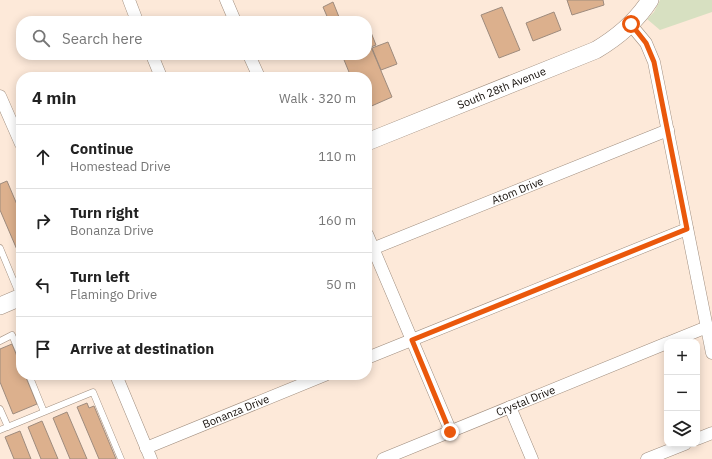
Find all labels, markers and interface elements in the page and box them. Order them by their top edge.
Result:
route start [622,15,640,33]
search box [16,16,372,60]
icon: search [30,27,52,49]
text: Search here [62,29,142,48]
street label: South 28th Avenue [455,64,548,112]
text: 4 min [32,87,76,109]
text: Walk · 320 m [279,90,356,107]
text: Continue [70,139,134,158]
icon: ahead [32,146,54,168]
text: 110 m [318,148,356,165]
text: Homestead Drive [70,158,171,175]
street label: Atom Drive [489,174,545,207]
text: Turn right [70,203,139,222]
icon: right [32,210,54,232]
text: 160 m [318,212,356,229]
text: Bonanza Drive [70,222,154,239]
text: Turn left [70,267,130,286]
icon: left [32,274,54,296]
text: 50 m [326,276,356,293]
text: Flamingo Drive [70,286,157,303]
icon: arrive [32,338,54,360]
text: Arrive at destination [70,339,214,358]
map controls [664,339,700,447]
button: + [664,339,700,375]
button: − [664,375,700,411]
street label: Crystal Drive [494,382,557,419]
street label: Bonanza Drive [200,392,271,431]
button: layers [664,411,700,447]
route end [441,423,459,441]

